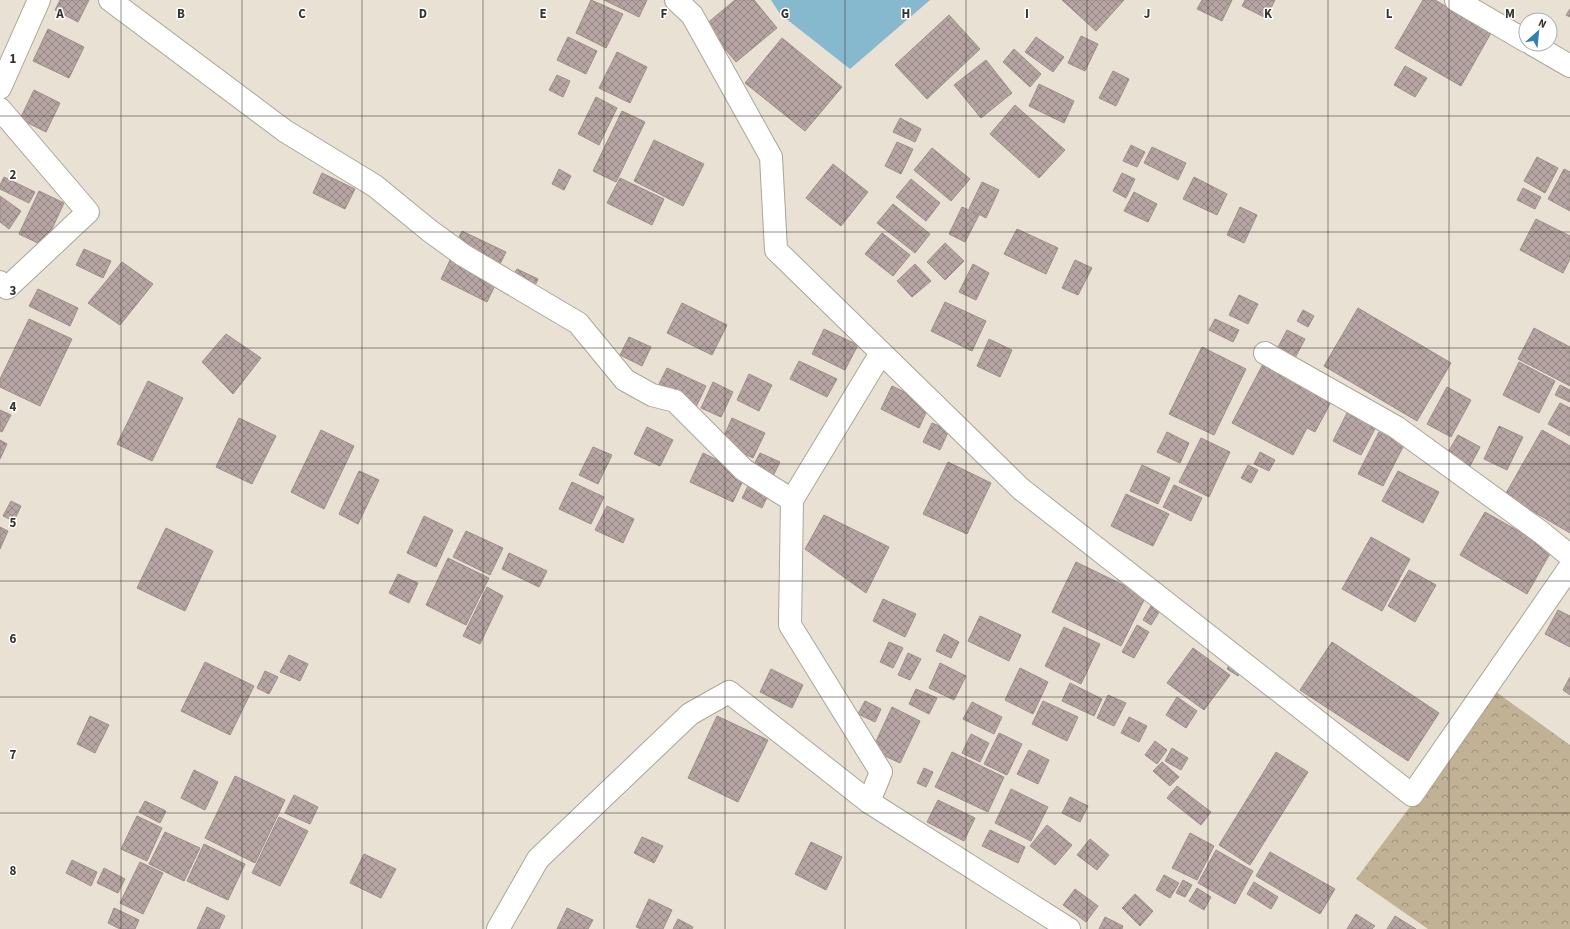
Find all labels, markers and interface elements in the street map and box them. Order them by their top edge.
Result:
text: A [55,5,64,23]
text: B [177,5,185,23]
text: C [298,5,306,23]
text: D [419,5,427,23]
text: E [539,5,547,23]
text: F [661,5,668,23]
text: G [781,5,789,23]
text: H [902,5,910,23]
text: I [1025,5,1029,23]
text: J [1144,5,1150,23]
text: K [1264,5,1273,23]
text: L [1386,5,1393,23]
text: M [1505,5,1515,23]
north arrow [1518,12,1558,52]
text: N [1536,15,1549,32]
text: 1 [10,50,17,68]
text: 2 [10,166,17,184]
text: 3 [10,282,17,300]
text: 4 [10,398,17,416]
text: 5 [10,514,17,532]
text: 6 [10,630,17,648]
text: 7 [10,746,17,764]
text: 8 [10,862,17,880]

